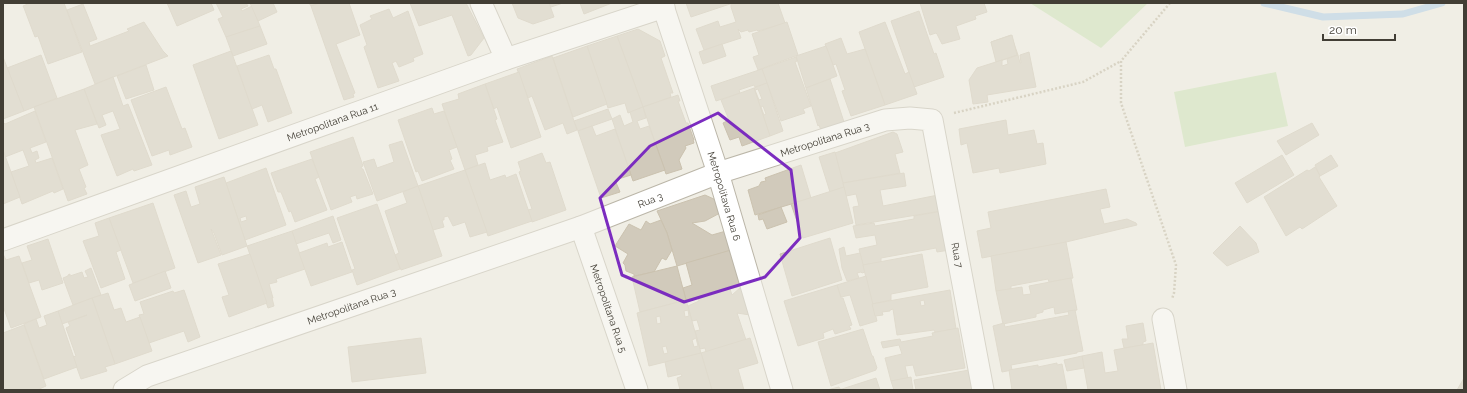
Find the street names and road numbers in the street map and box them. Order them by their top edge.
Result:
street label: Metropolitana Rua 11 [286,100,380,143]
street label: Metropolitana Rua 3 [779,120,871,159]
street label: Metropolitava Rua 6 [705,150,743,242]
street label: Rua 3 [636,190,664,210]
street label: Rua 7 [949,242,965,270]
street label: Metropolitana Rua 5 [588,263,629,355]
street label: Metropolitana Rua 3 [306,286,397,327]

